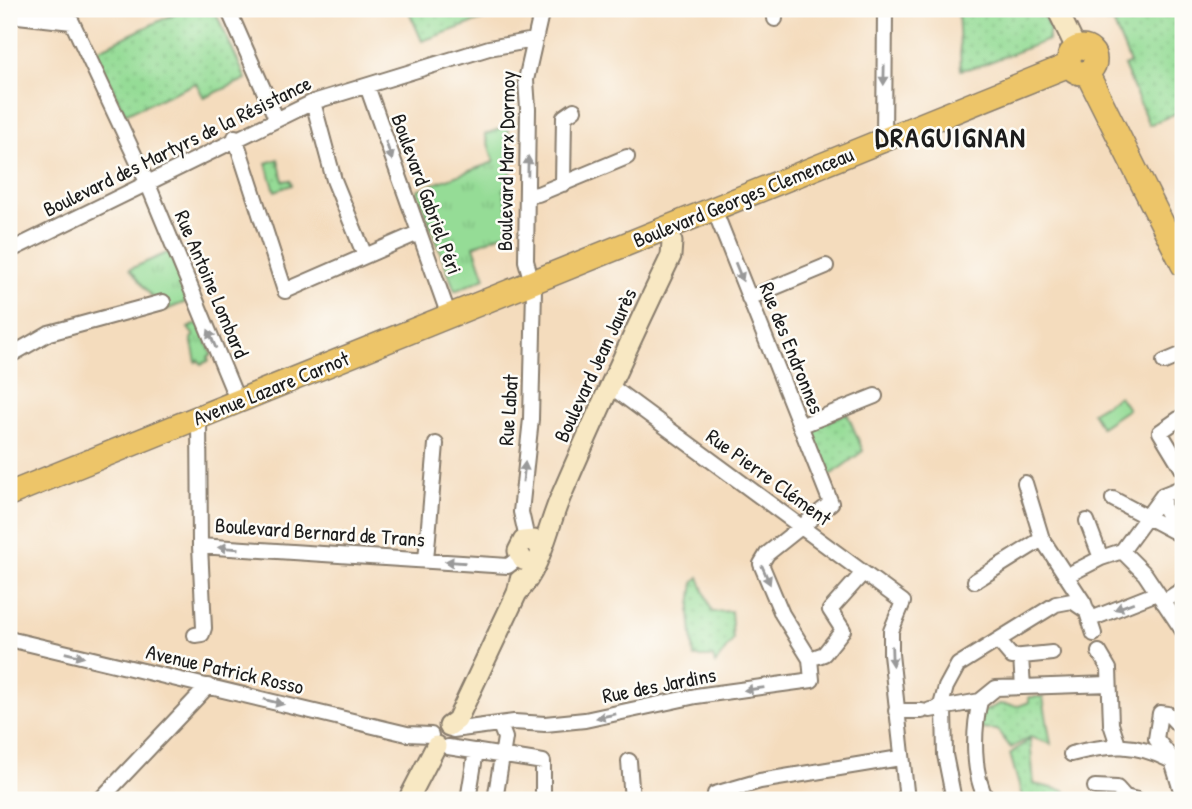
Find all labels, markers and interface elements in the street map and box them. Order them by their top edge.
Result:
one-way arrow [878,64,890,86]
street label: Boulevard des Martyrs de la Résistance [38,68,316,224]
street label: Boulevard Marx Dormoy [490,70,522,251]
street label: Boulevard Gabriel Péri [384,110,470,278]
district label: DRAGUIGNAN [875,118,1027,156]
street label: Boulevard Georges Clemenceau [628,139,858,255]
one-way arrow [384,141,395,162]
one-way arrow [522,154,533,176]
street label: Rue Antoine Lombard [168,206,256,362]
one-way arrow [734,262,745,283]
street label: Rue des Endronnes [752,278,832,418]
street label: Boulevard Jean Jaurès [547,283,643,447]
one-way arrow [206,328,217,349]
street label: Avenue Lazare Carnot [189,343,354,432]
street label: Rue Labat [491,373,525,447]
street label: Rue Pierre Clément [700,422,838,533]
one-way arrow [519,461,530,483]
street label: Boulevard Bernard de Trans [214,510,426,554]
one-way arrow [217,542,239,553]
one-way arrow [444,556,466,567]
one-way arrow [760,565,772,585]
one-way arrow [1113,600,1134,611]
street label: Avenue Patrick Rosso [143,637,307,701]
one-way arrow [886,645,897,667]
one-way arrow [64,650,86,661]
street label: Rue des Jardins [600,660,718,710]
one-way arrow [743,684,765,695]
one-way arrow [263,697,285,708]
one-way arrow [595,711,617,722]

